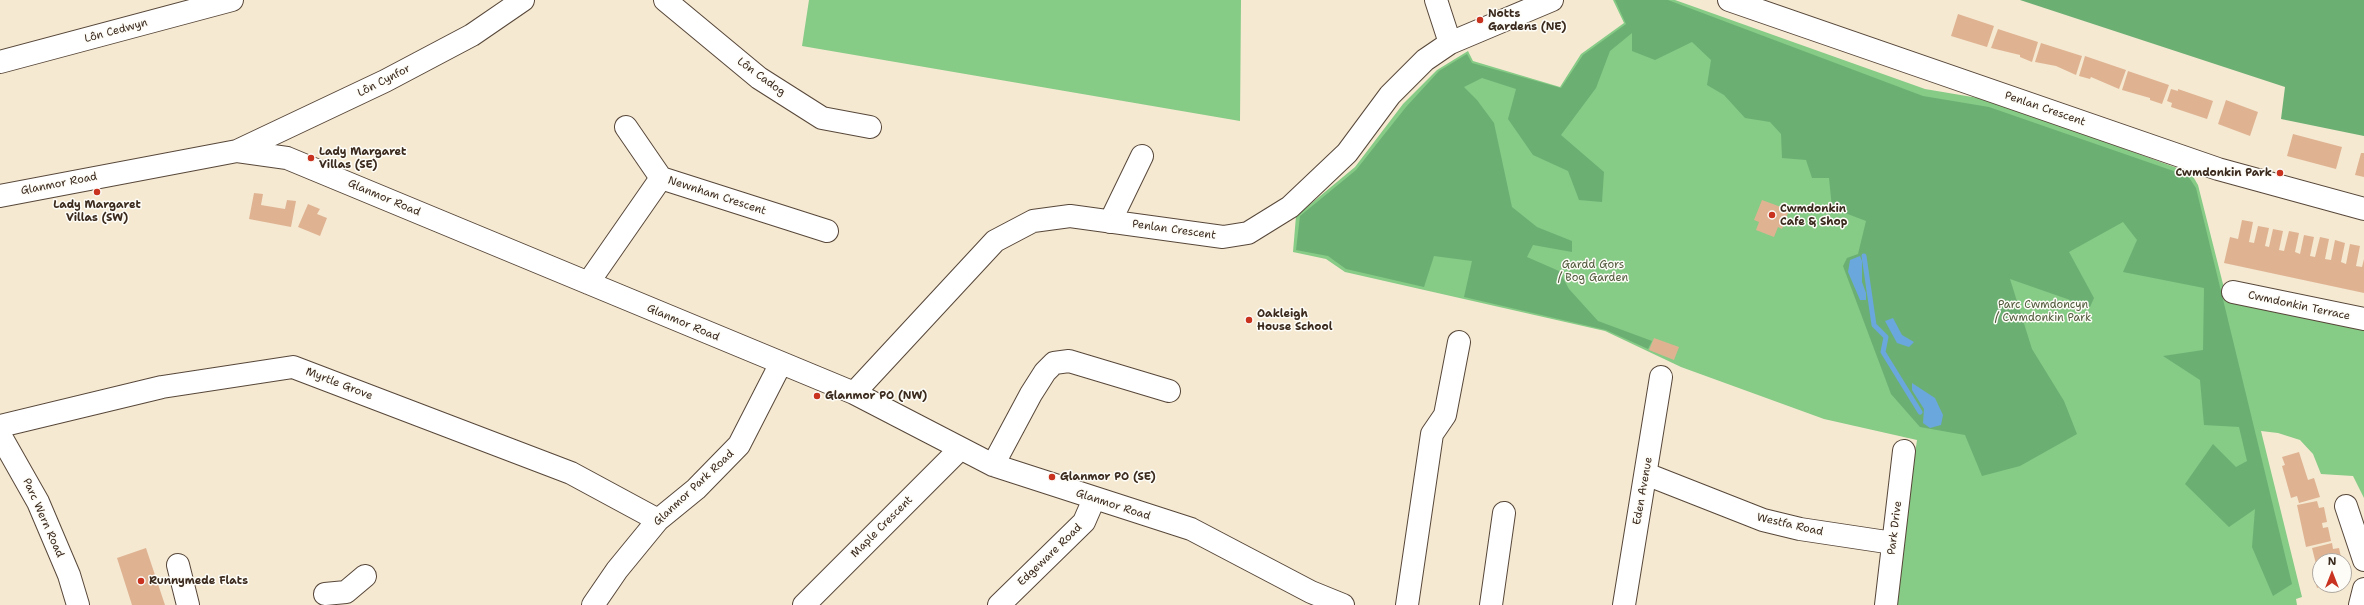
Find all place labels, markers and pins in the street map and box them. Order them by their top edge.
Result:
place label: Notts Gardens (NE) [1488,7,1566,33]
marker: Notts Gardens (NE) [1475,15,1485,25]
place label: Lady Margaret Villas (SE) [319,145,406,171]
marker: Lady Margaret Villas (SE) [306,153,316,163]
place label: Cwmdonkin Park [2175,166,2272,180]
marker: Cwmdonkin Park [2275,168,2285,178]
marker: Lady Margaret Villas (SW) [92,187,102,197]
place label: Lady Margaret Villas (SW) [53,198,141,224]
place label: Cwmdonkin Cafe & Shop [1780,202,1847,228]
marker: Cwmdonkin Cafe & Shop [1767,210,1777,220]
place label: Oakleigh House School [1257,307,1332,333]
marker: Oakleigh House School [1244,315,1254,325]
place label: Glanmor PO (NW) [825,389,927,403]
marker: Glanmor PO (NW) [812,391,822,401]
place label: Glanmor PO (SE) [1060,470,1156,484]
marker: Glanmor PO (SE) [1047,472,1057,482]
place label: Runnymede Flats [149,574,248,588]
marker: Runnymede Flats [136,576,146,586]

